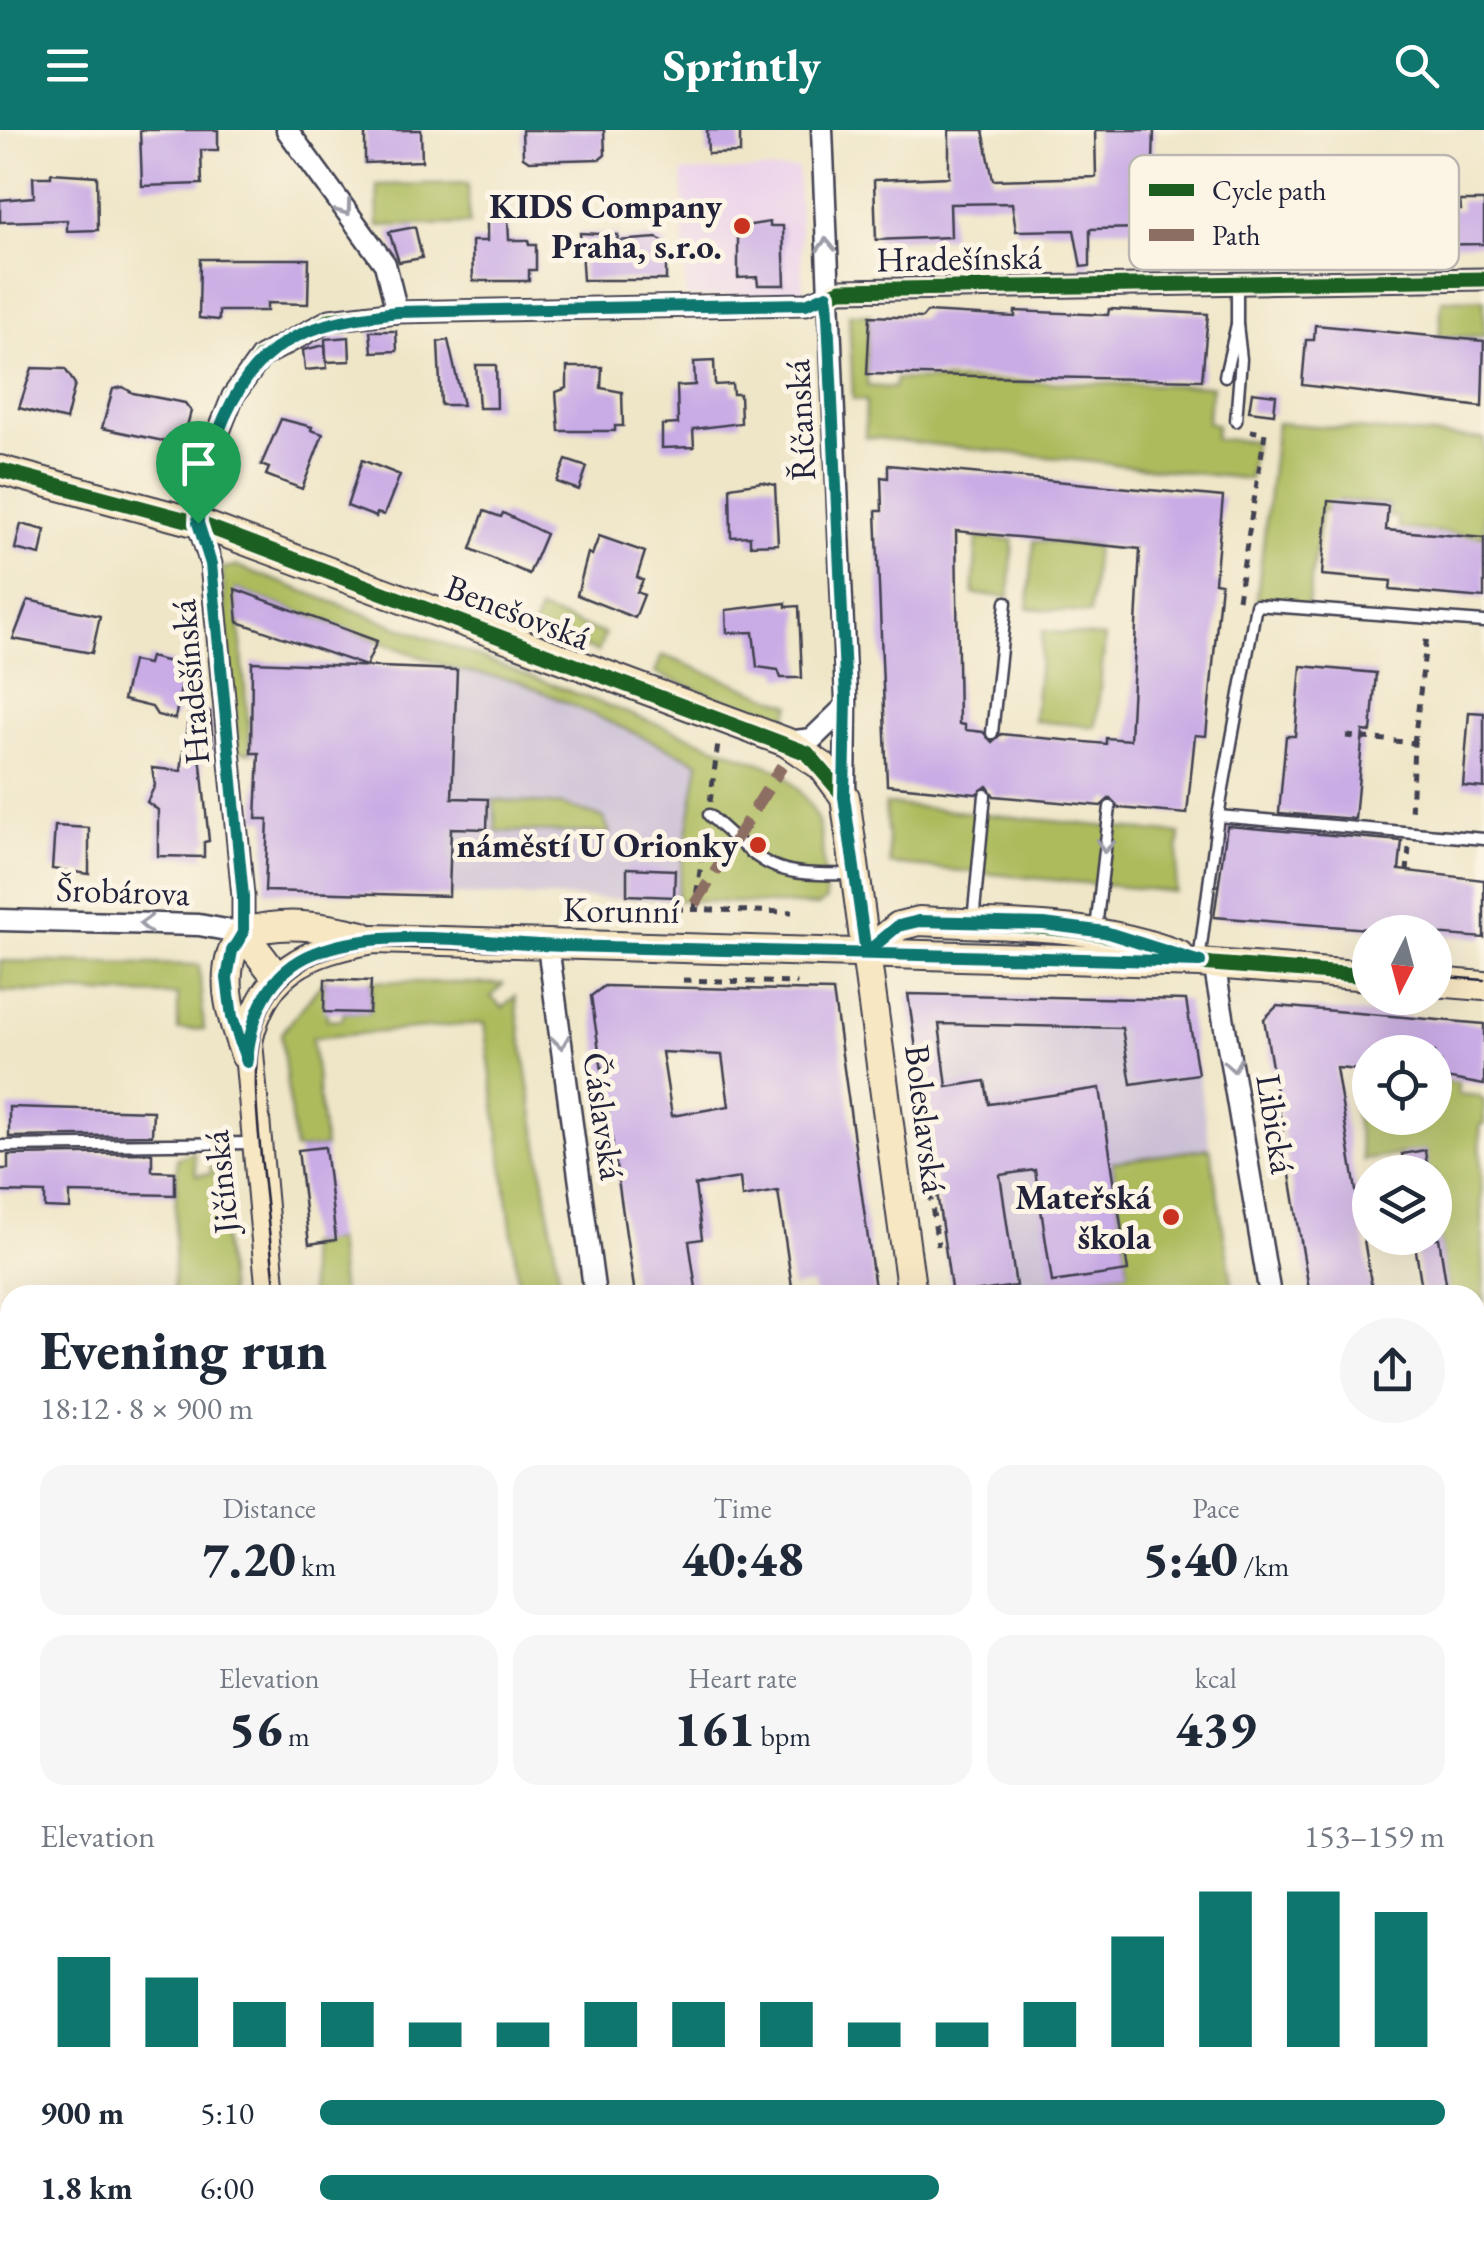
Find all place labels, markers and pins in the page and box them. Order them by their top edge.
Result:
place label: KIDS Company Praha, s.r.o. [489,183,723,268]
marker: KIDS Company Praha, s.r.o. [731,215,753,237]
pin [156,421,241,524]
place label: náměstí U Orionky [457,822,739,867]
marker: náměstí U Orionky [747,834,769,856]
place label: Mateřská škola [1015,1174,1152,1259]
marker: Mateřská škola [1160,1206,1182,1228]

